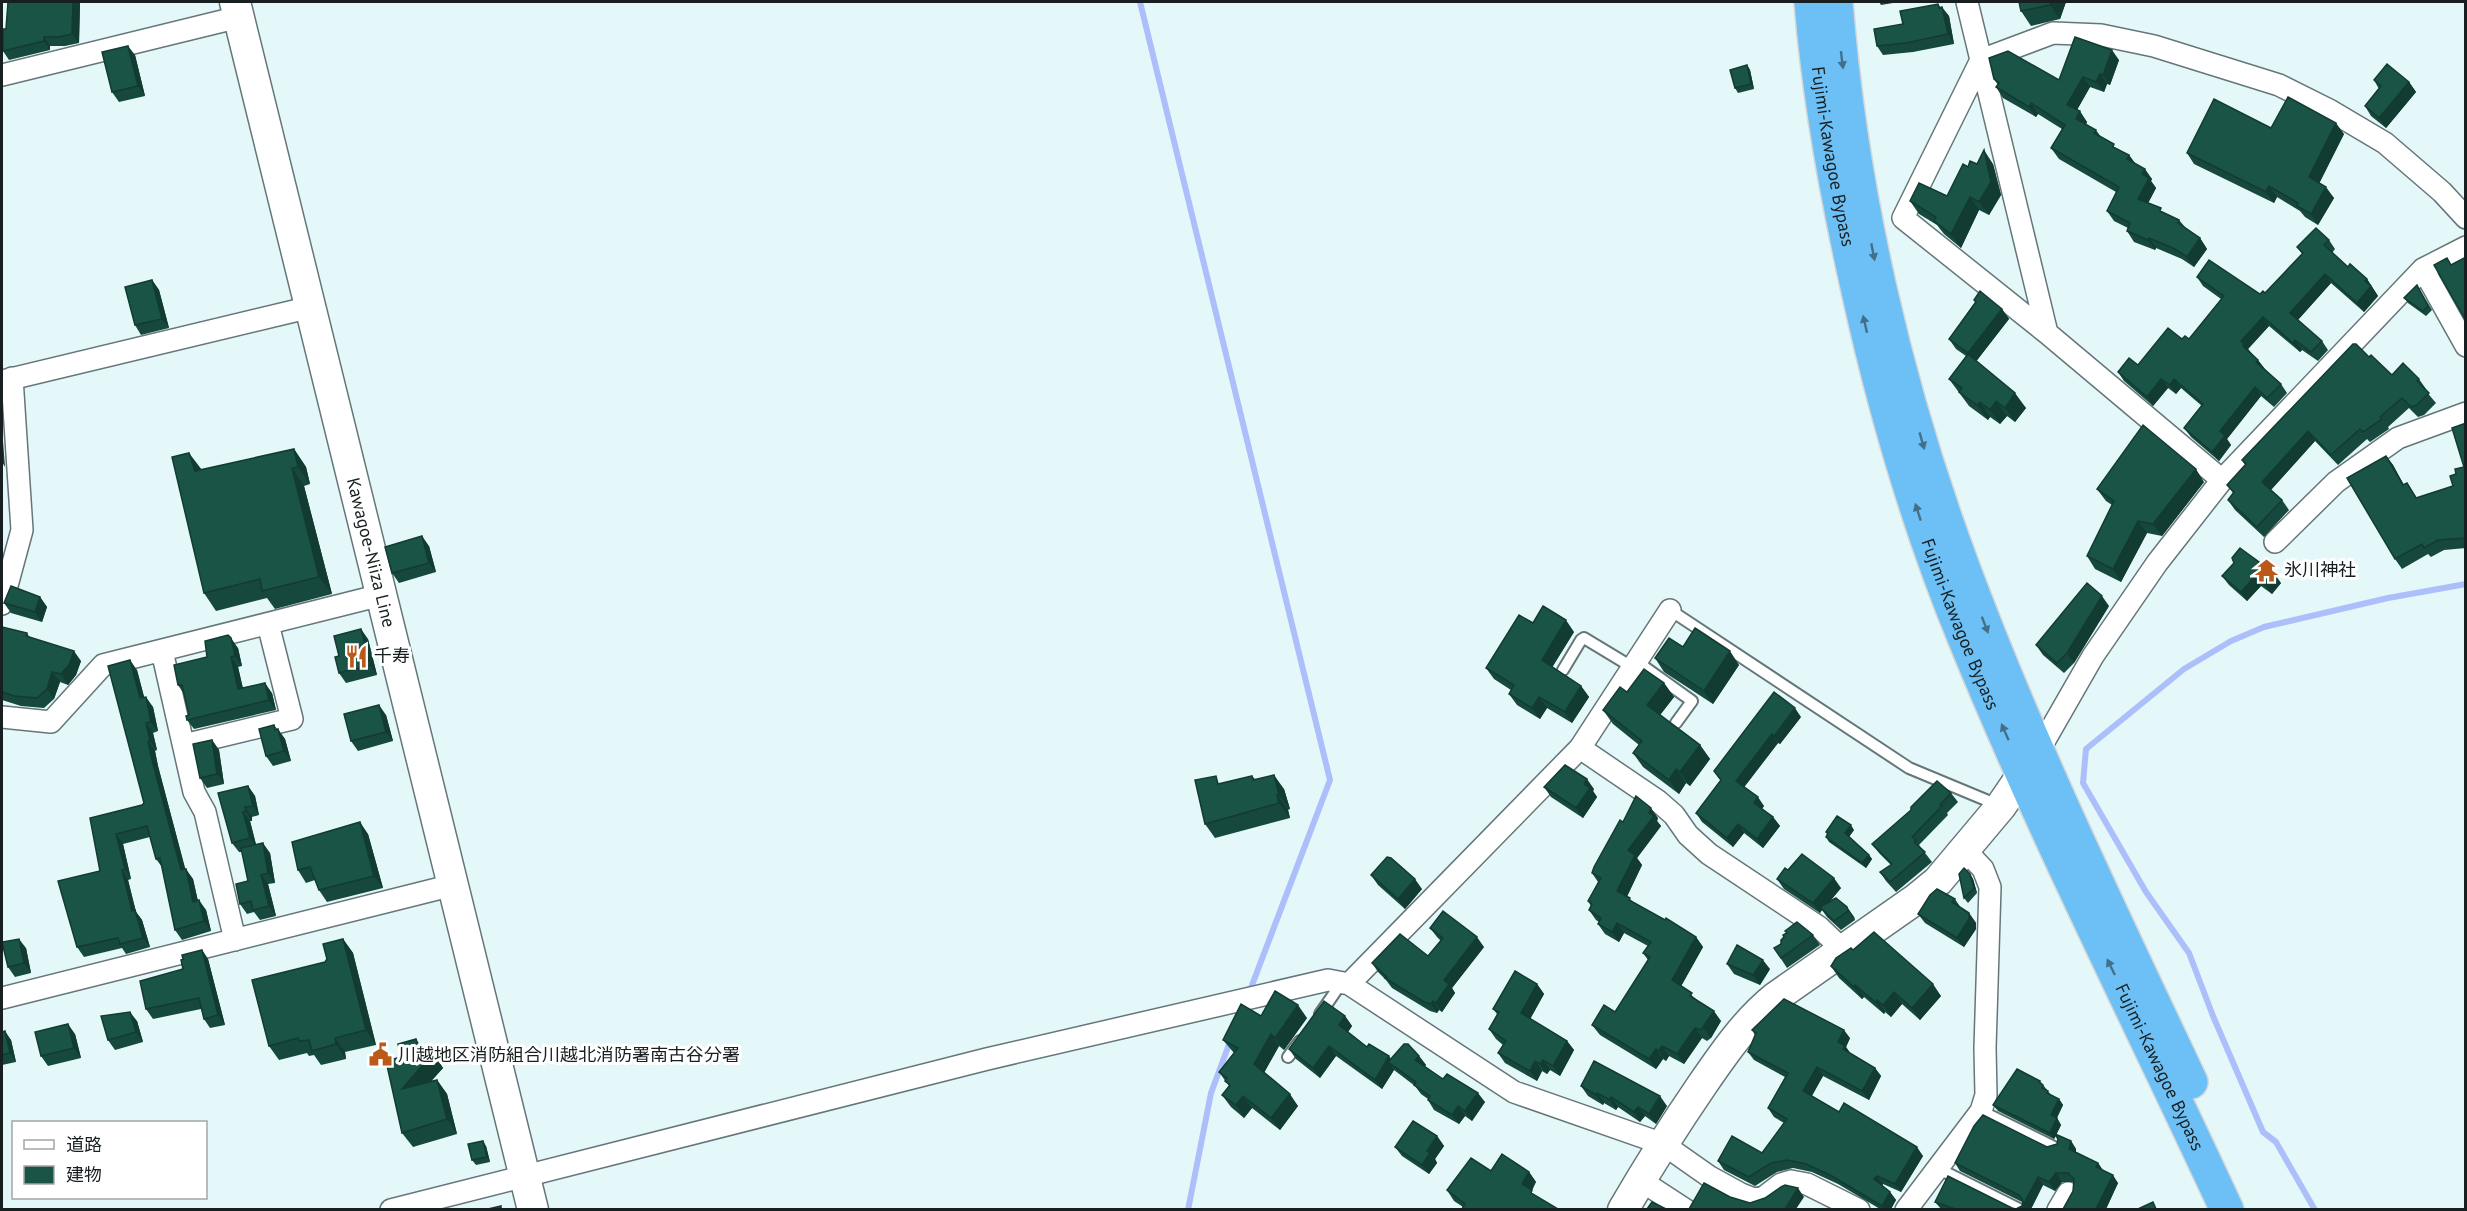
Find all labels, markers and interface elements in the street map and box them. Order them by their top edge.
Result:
one-way arrow [1837,50,1847,69]
street label: Fujimi-Kawagoe Bypass [1807,65,1860,248]
one-way arrow [1869,243,1878,262]
one-way arrow [1860,315,1870,333]
one-way arrow [1918,432,1927,450]
street label: Kawagoe-Niiza Line [342,475,401,630]
one-way arrow [1913,503,1922,521]
street label: Fujimi-Kawagoe Bypass [1917,535,2005,713]
temple icon: 氷川神社 [2253,557,2279,583]
place label: 氷川神社 [2284,558,2356,581]
one-way arrow [1981,616,1990,634]
restaurant icon: 千寿 [343,643,369,669]
place label: 千寿 [374,644,410,667]
one-way arrow [2000,723,2010,741]
one-way arrow [2106,959,2115,976]
street label: Fujimi-Kawagoe Bypass [2110,980,2210,1154]
public building icon: 川越地区消防組合川越北消防署南古谷分署 [367,1042,393,1068]
place label: 川越地区消防組合川越北消防署南古谷分署 [398,1043,740,1066]
legend [12,1121,207,1199]
text: 道路 [66,1133,102,1156]
text: 建物 [66,1163,102,1186]

